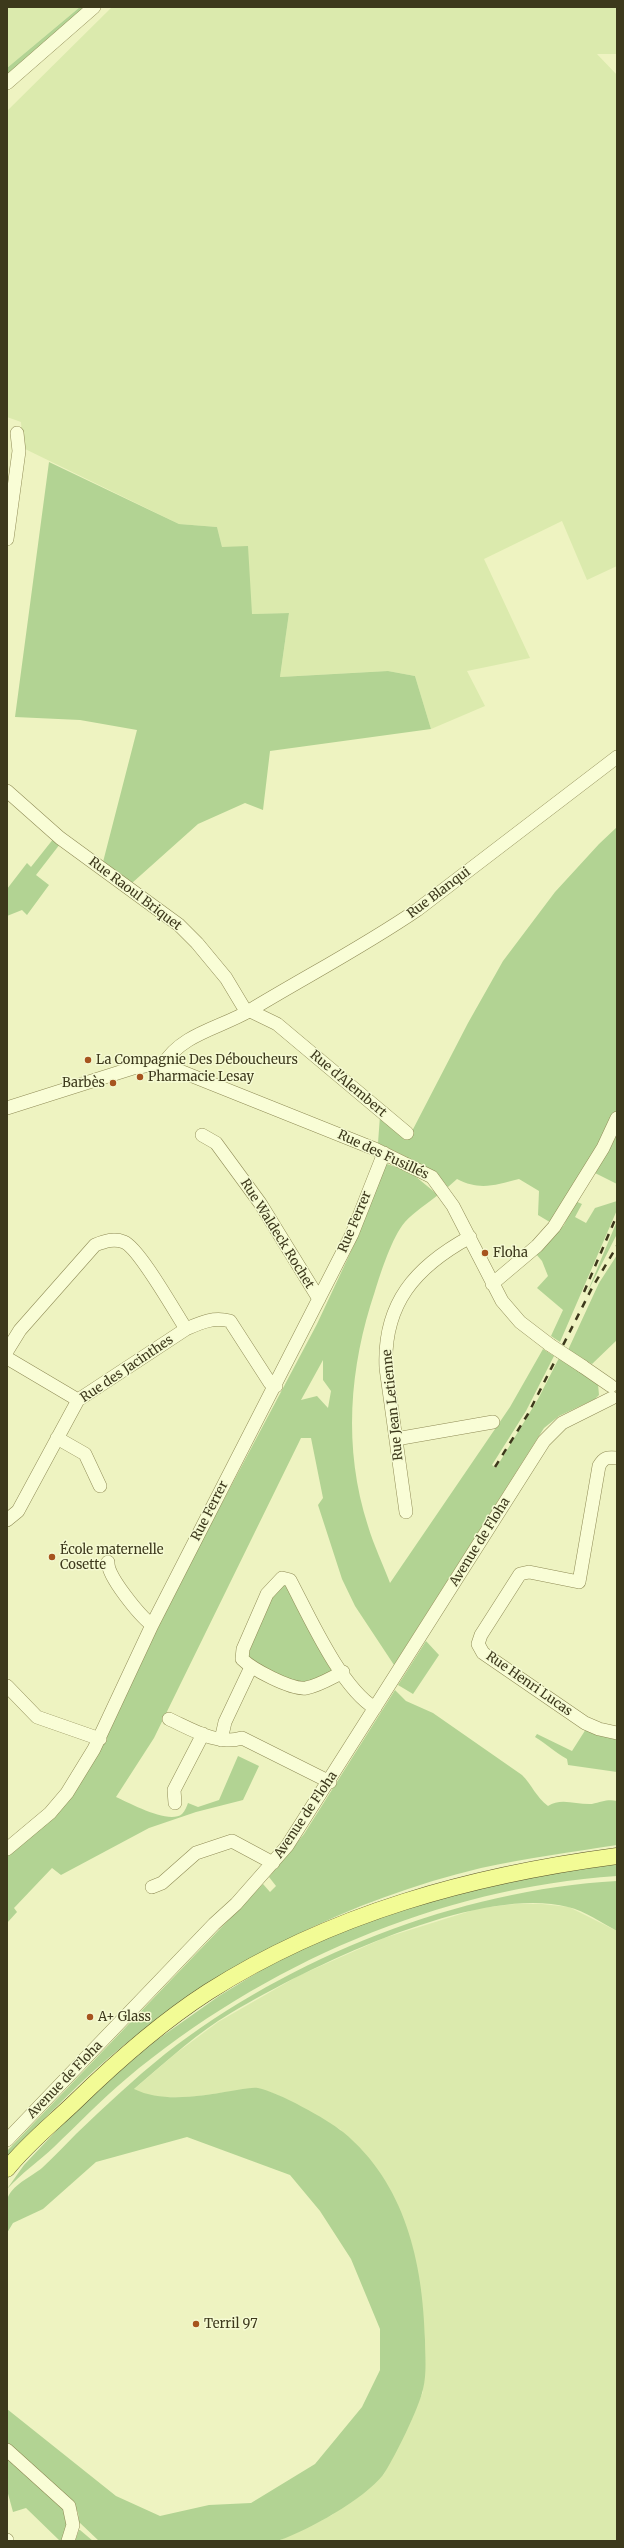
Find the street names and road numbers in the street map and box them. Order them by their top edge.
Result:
street label: Rue Raoul Briquet [86,854,184,934]
street label: Rue Blanqui [404,864,474,922]
street label: Rue d'Alembert [307,1047,389,1121]
street label: Rue des Fusillés [335,1127,431,1183]
street label: Rue Waldeck Rochet [237,1176,317,1292]
street label: Rue Ferrer [335,1189,375,1255]
street label: Rue des Jacinthes [78,1332,176,1406]
street label: Rue Jean Letienne [379,1349,407,1461]
street label: Rue Ferrer [188,1478,232,1544]
street label: Avenue de Floha [447,1495,513,1589]
street label: Rue Henri Lucas [483,1648,575,1720]
street label: Avenue de Floha [271,1769,341,1861]
street label: Avenue de Floha [24,2038,106,2122]

